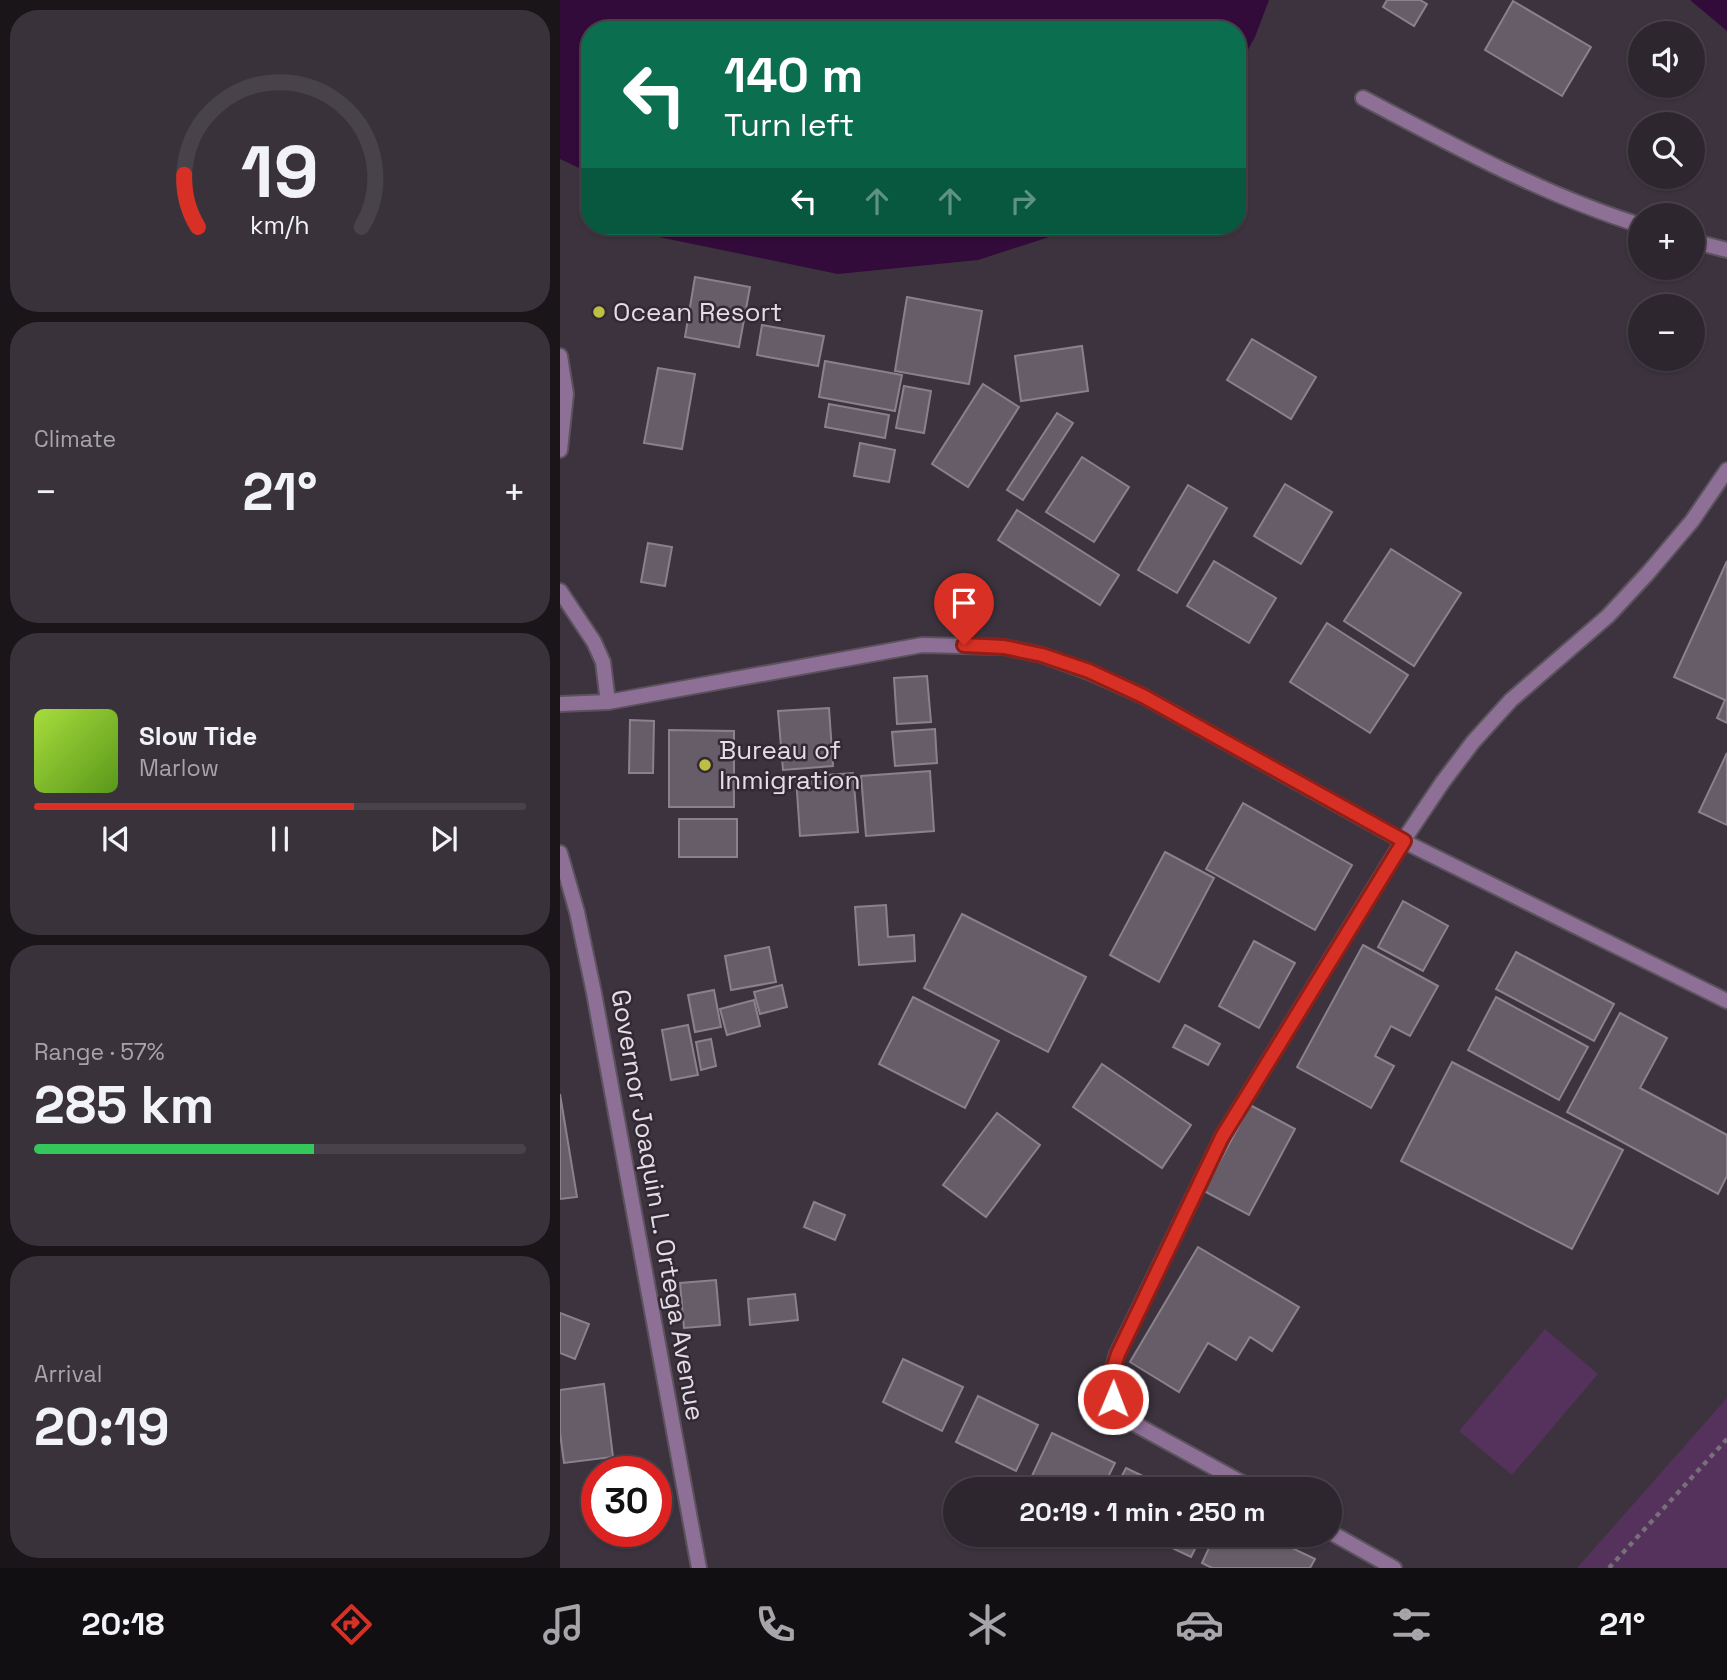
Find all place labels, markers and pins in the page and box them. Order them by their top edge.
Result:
place label: Ocean Resort [613,295,782,329]
marker: Ocean Resort [591,304,607,320]
pin [934,573,994,645]
place label: Bureau of Inmigration [719,733,861,797]
marker: Bureau of Inmigration [697,757,713,773]

